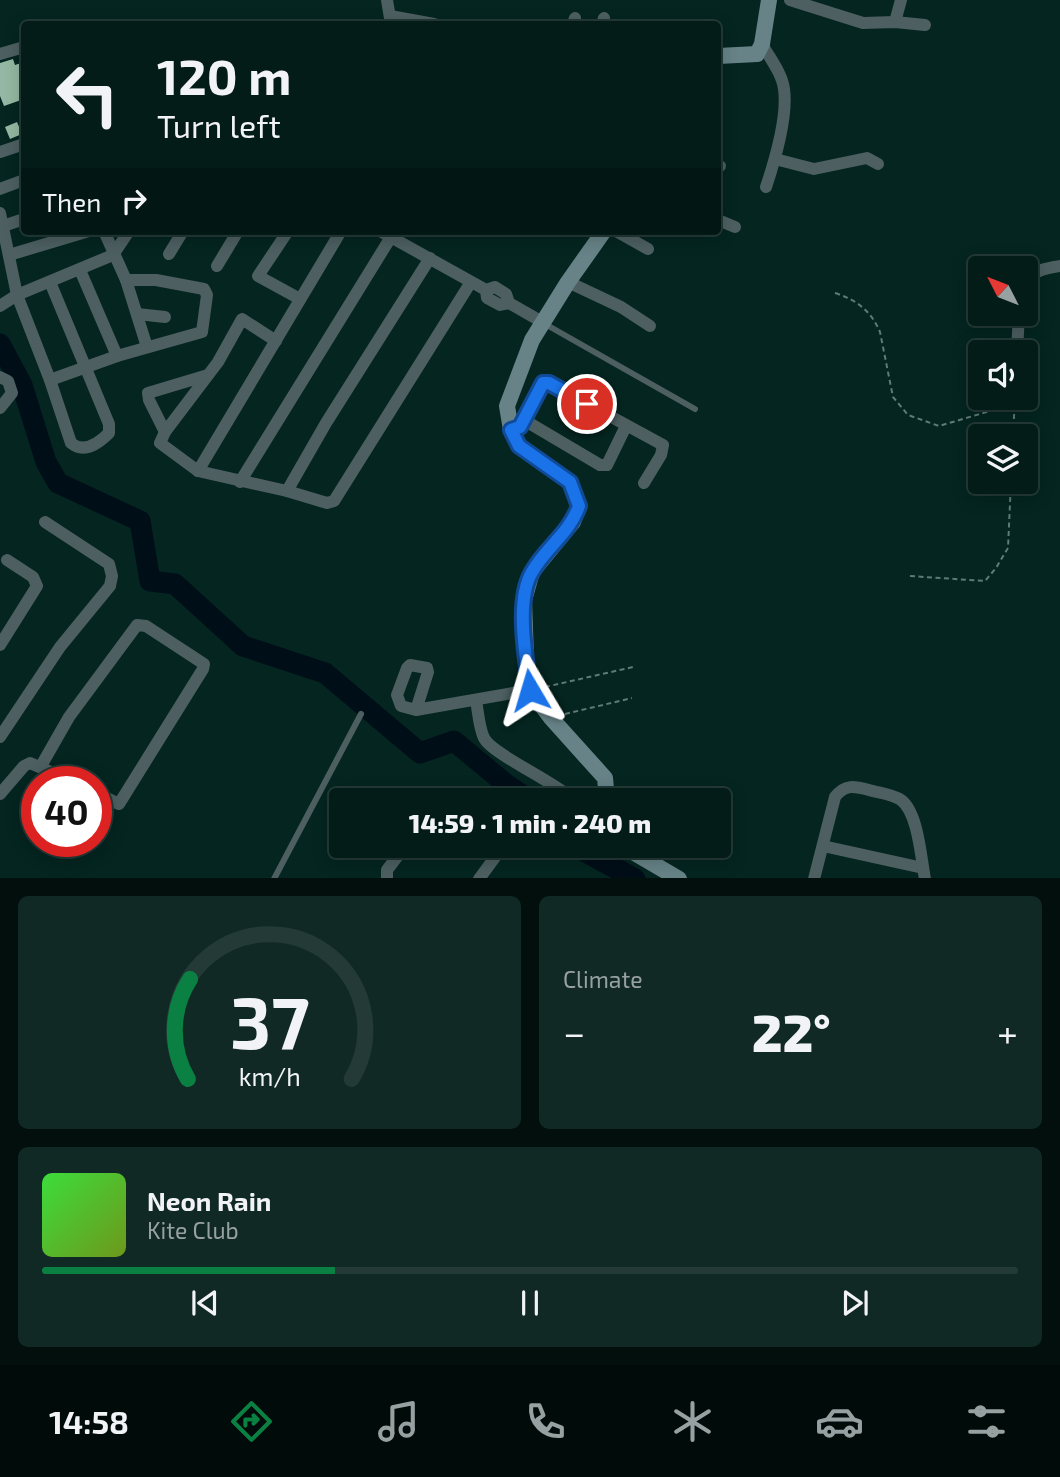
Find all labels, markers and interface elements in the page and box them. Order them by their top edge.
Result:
text: 120 m [157,46,291,105]
icon: left [42,49,133,140]
text: Turn left [157,106,281,144]
icon: right [115,182,153,220]
text: Then [42,186,101,217]
north arrow [968,256,1038,326]
map controls [968,256,1038,494]
button: sound [968,340,1038,410]
pin [557,374,617,434]
icon: arrive [568,385,606,423]
button: layers [968,424,1038,494]
position arrow [493,653,567,727]
speed limit sign: 40 [21,766,112,857]
text: 14:59 · 1 min · 240 m [409,807,651,838]
text: Climate [563,965,643,993]
text: 37 [230,976,309,1064]
text: 22° [752,1000,831,1062]
text: − [563,1009,585,1055]
text: + [997,1009,1018,1055]
text: km/h [238,1060,301,1090]
text: Neon Rain [147,1185,271,1216]
text: Kite Club [147,1216,239,1244]
icon: previous [186,1284,224,1322]
icon: pause [511,1284,549,1322]
icon: next [836,1284,874,1322]
icon: directions [227,1397,276,1446]
icon: music [374,1397,423,1446]
icon: phone [521,1397,570,1446]
icon: climate [668,1397,717,1446]
icon: car [815,1397,864,1446]
icon: filters [962,1397,1011,1446]
text: 14:58 [49,1402,129,1440]

